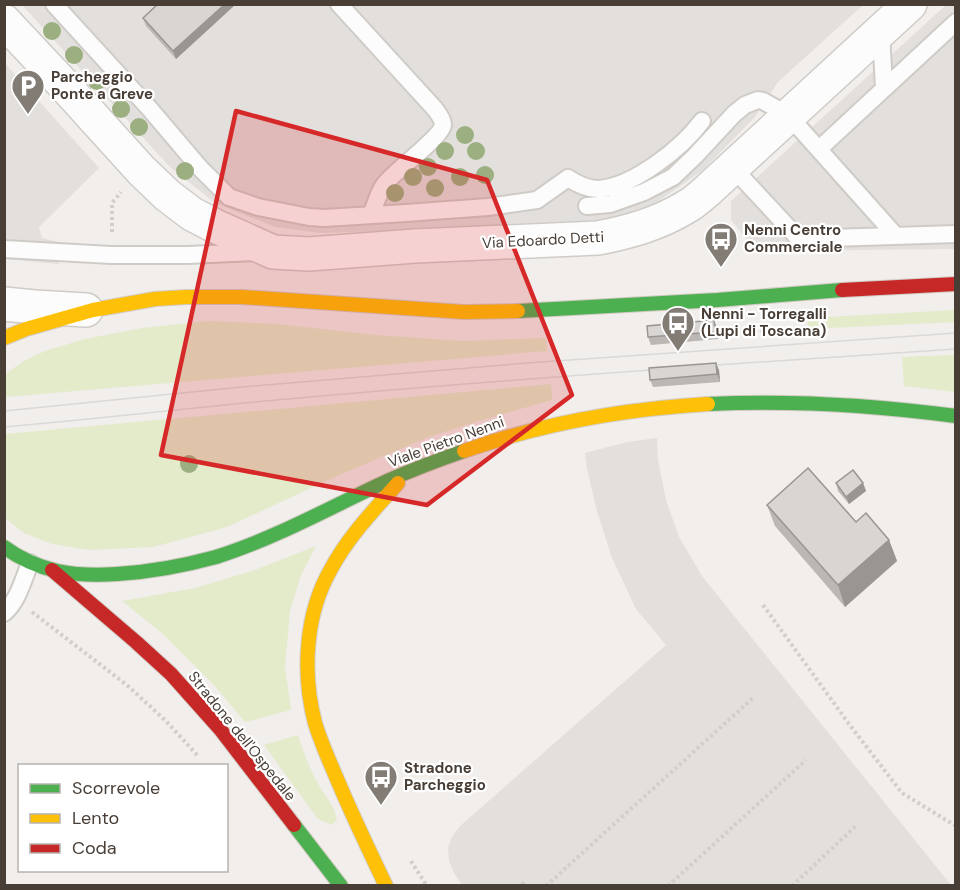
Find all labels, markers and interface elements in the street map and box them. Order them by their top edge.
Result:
place label: Parcheggio Ponte a Greve [51,67,153,104]
parking icon: Parcheggio Ponte a Greve [10,68,46,115]
place label: Nenni Centro Commerciale [744,220,843,257]
bus stop icon: Nenni Centro Commerciale [703,221,739,268]
street label: Via Edoardo Detti [481,227,605,253]
place label: Nenni - Torregalli (Lupi di Toscana) [701,304,827,341]
bus stop icon: Nenni - Torregalli (Lupi di Toscana) [660,305,696,352]
street label: Viale Pietro Nenni [385,412,507,472]
street label: Stradone dell'Ospedale [184,667,300,805]
place label: Stradone Parcheggio [404,758,486,795]
bus stop icon: Stradone Parcheggio [363,759,399,806]
legend [18,764,228,872]
text: Scorrevole [72,776,160,800]
text: Lento [72,806,119,830]
text: Coda [72,836,117,860]

